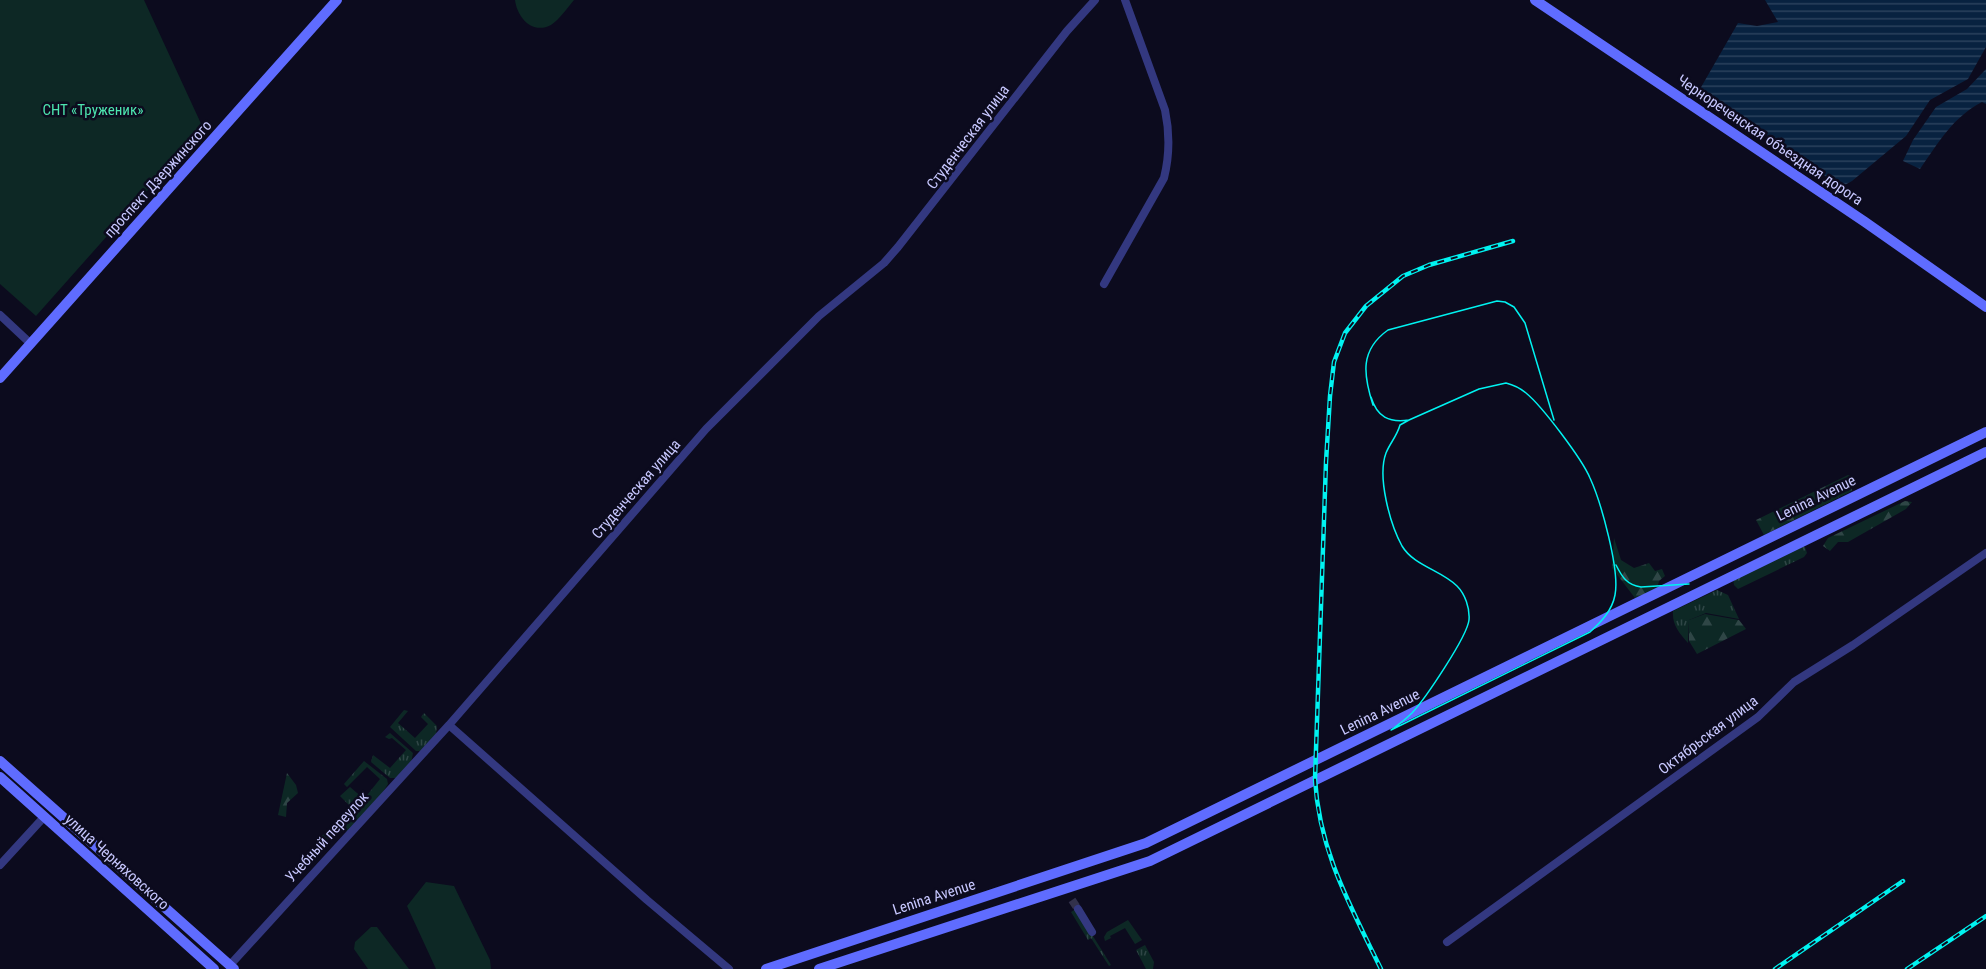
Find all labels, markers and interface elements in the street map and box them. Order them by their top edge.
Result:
street label: Чернореченская объездная дорога [1674,71,1866,209]
street label: Студенческая улица [923,81,1013,193]
park label: СНТ «Труженик» [43,101,143,119]
street label: проспект Дзержинского [101,117,215,241]
street label: Студенческая улица [588,436,684,542]
street label: Lenina Avenue [1773,471,1859,525]
street label: Lenina Avenue [1337,685,1423,739]
street label: Октябрьская улица [1655,692,1761,778]
street label: Учебный переулок [282,788,372,886]
street label: улица Черняховского [61,810,173,914]
street label: Lenina Avenue [890,875,978,919]

